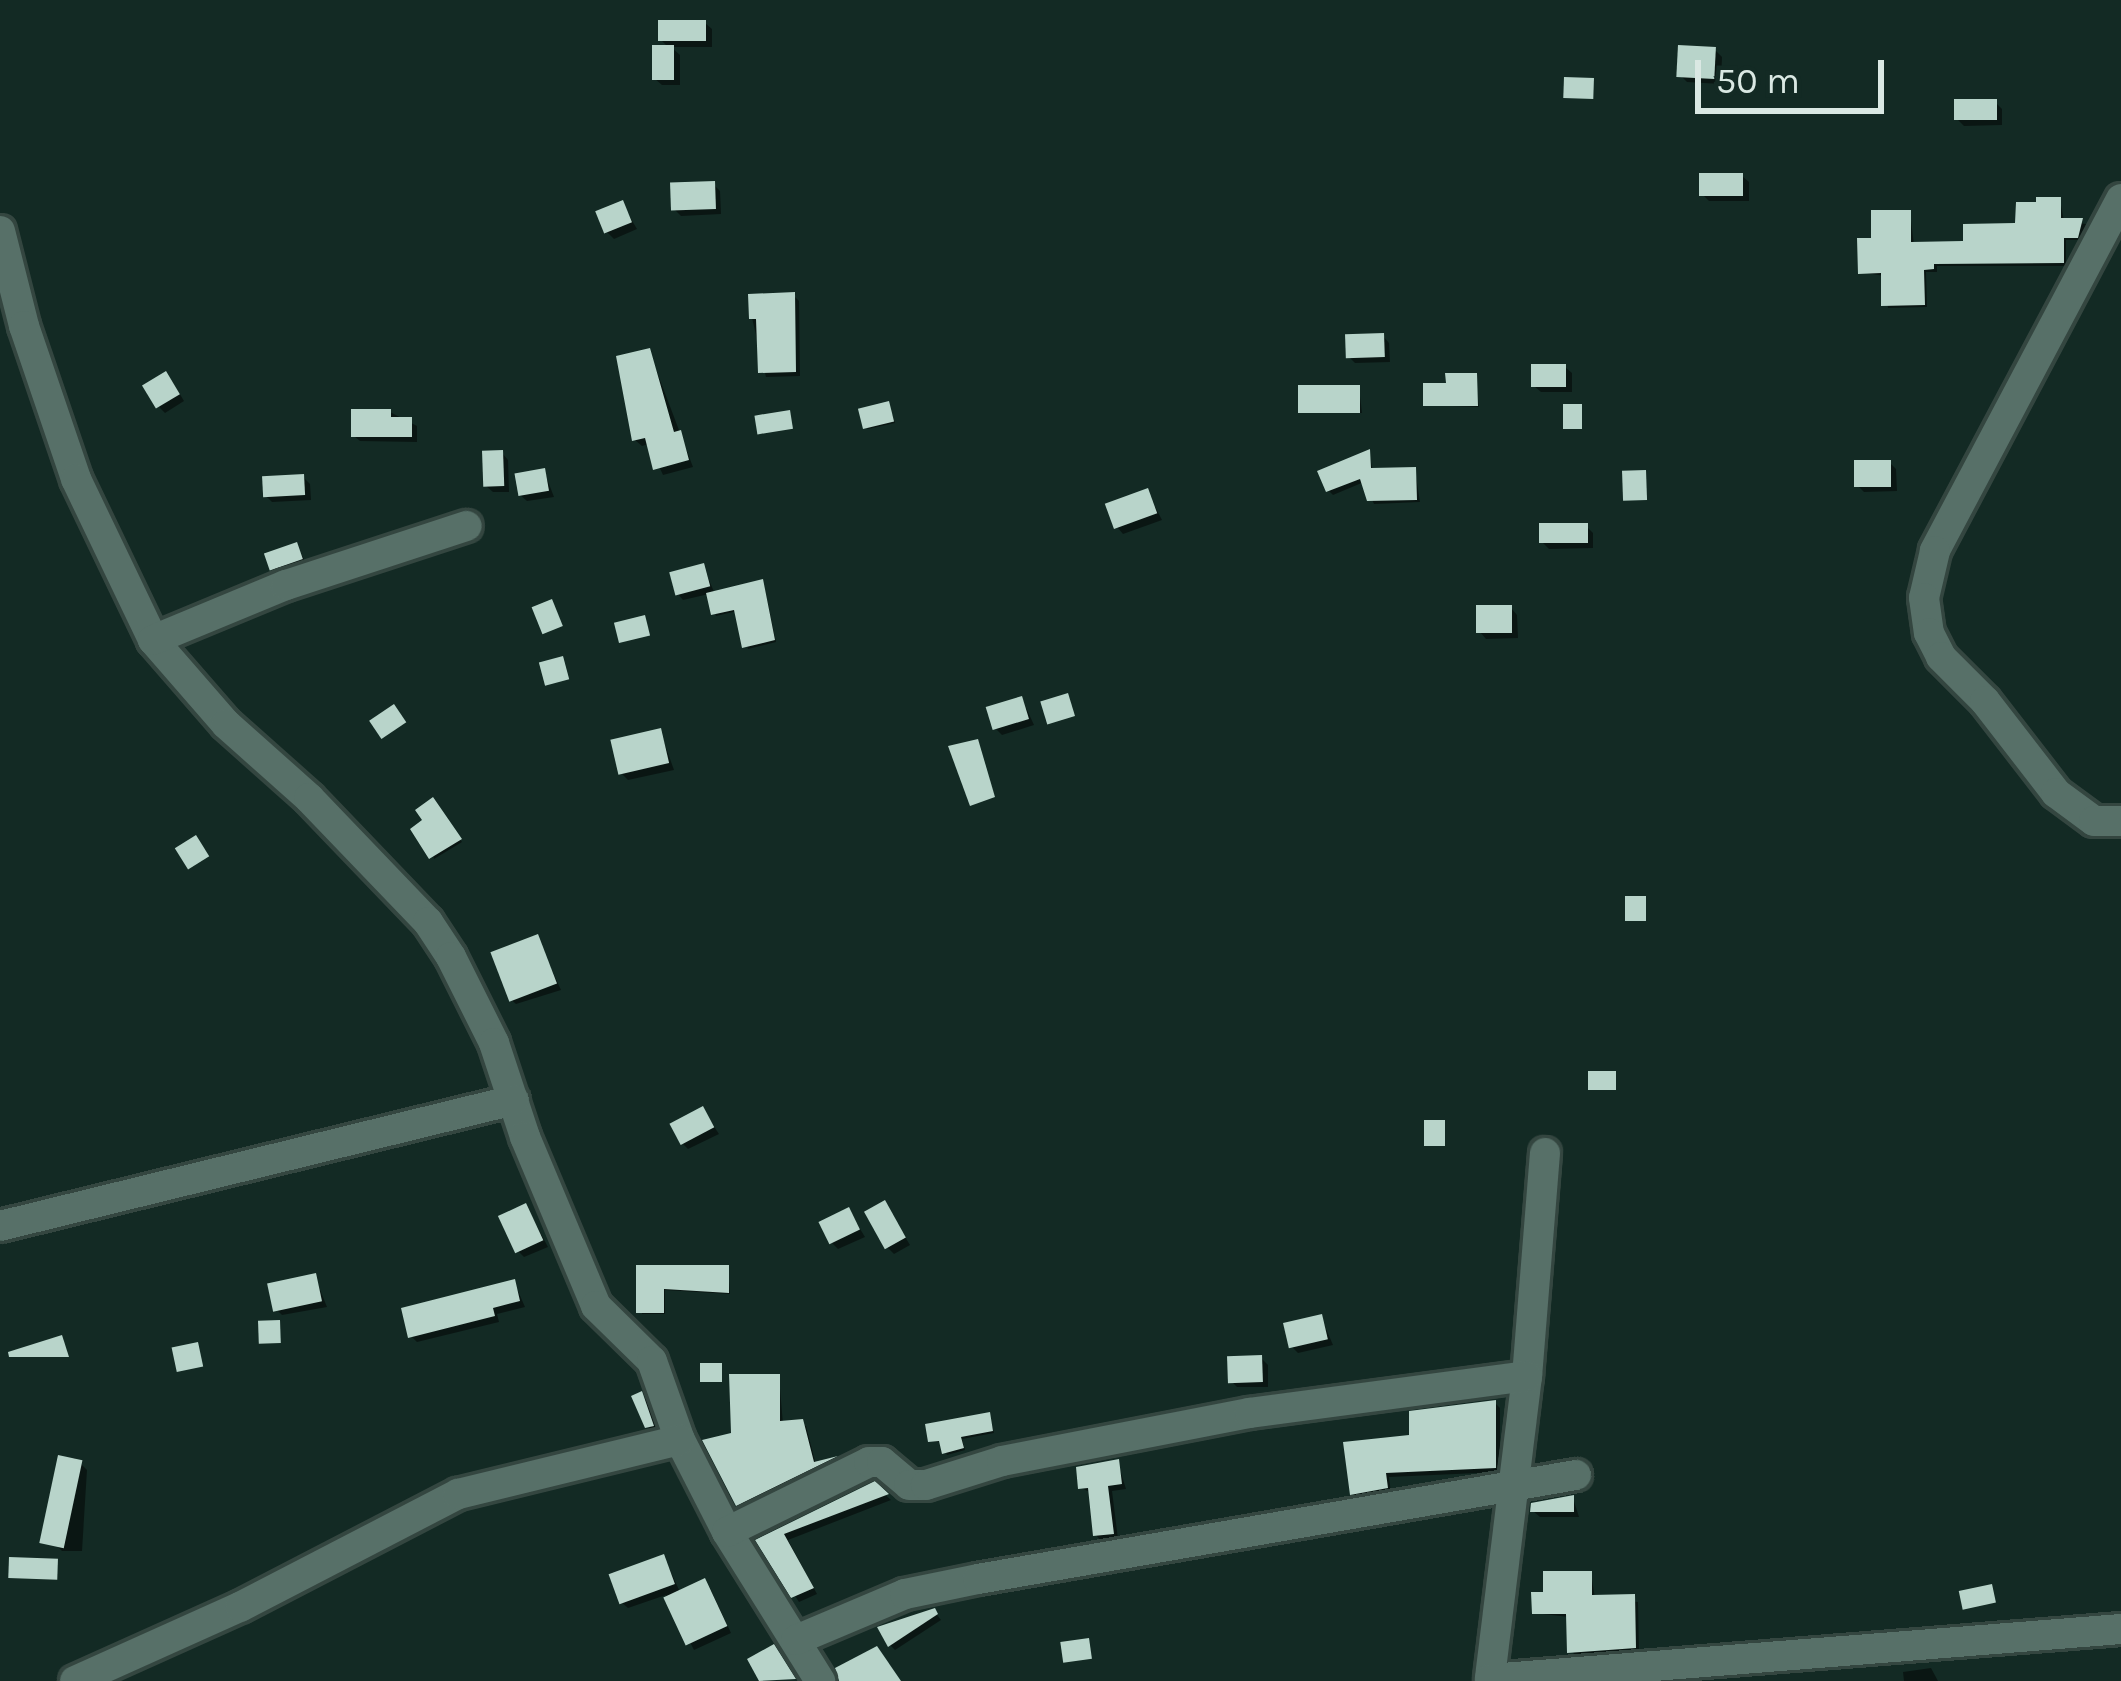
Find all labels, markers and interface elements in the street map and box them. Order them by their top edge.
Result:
scale bar [1701,36,1890,110]
text: 50 m [1716,60,1800,102]

